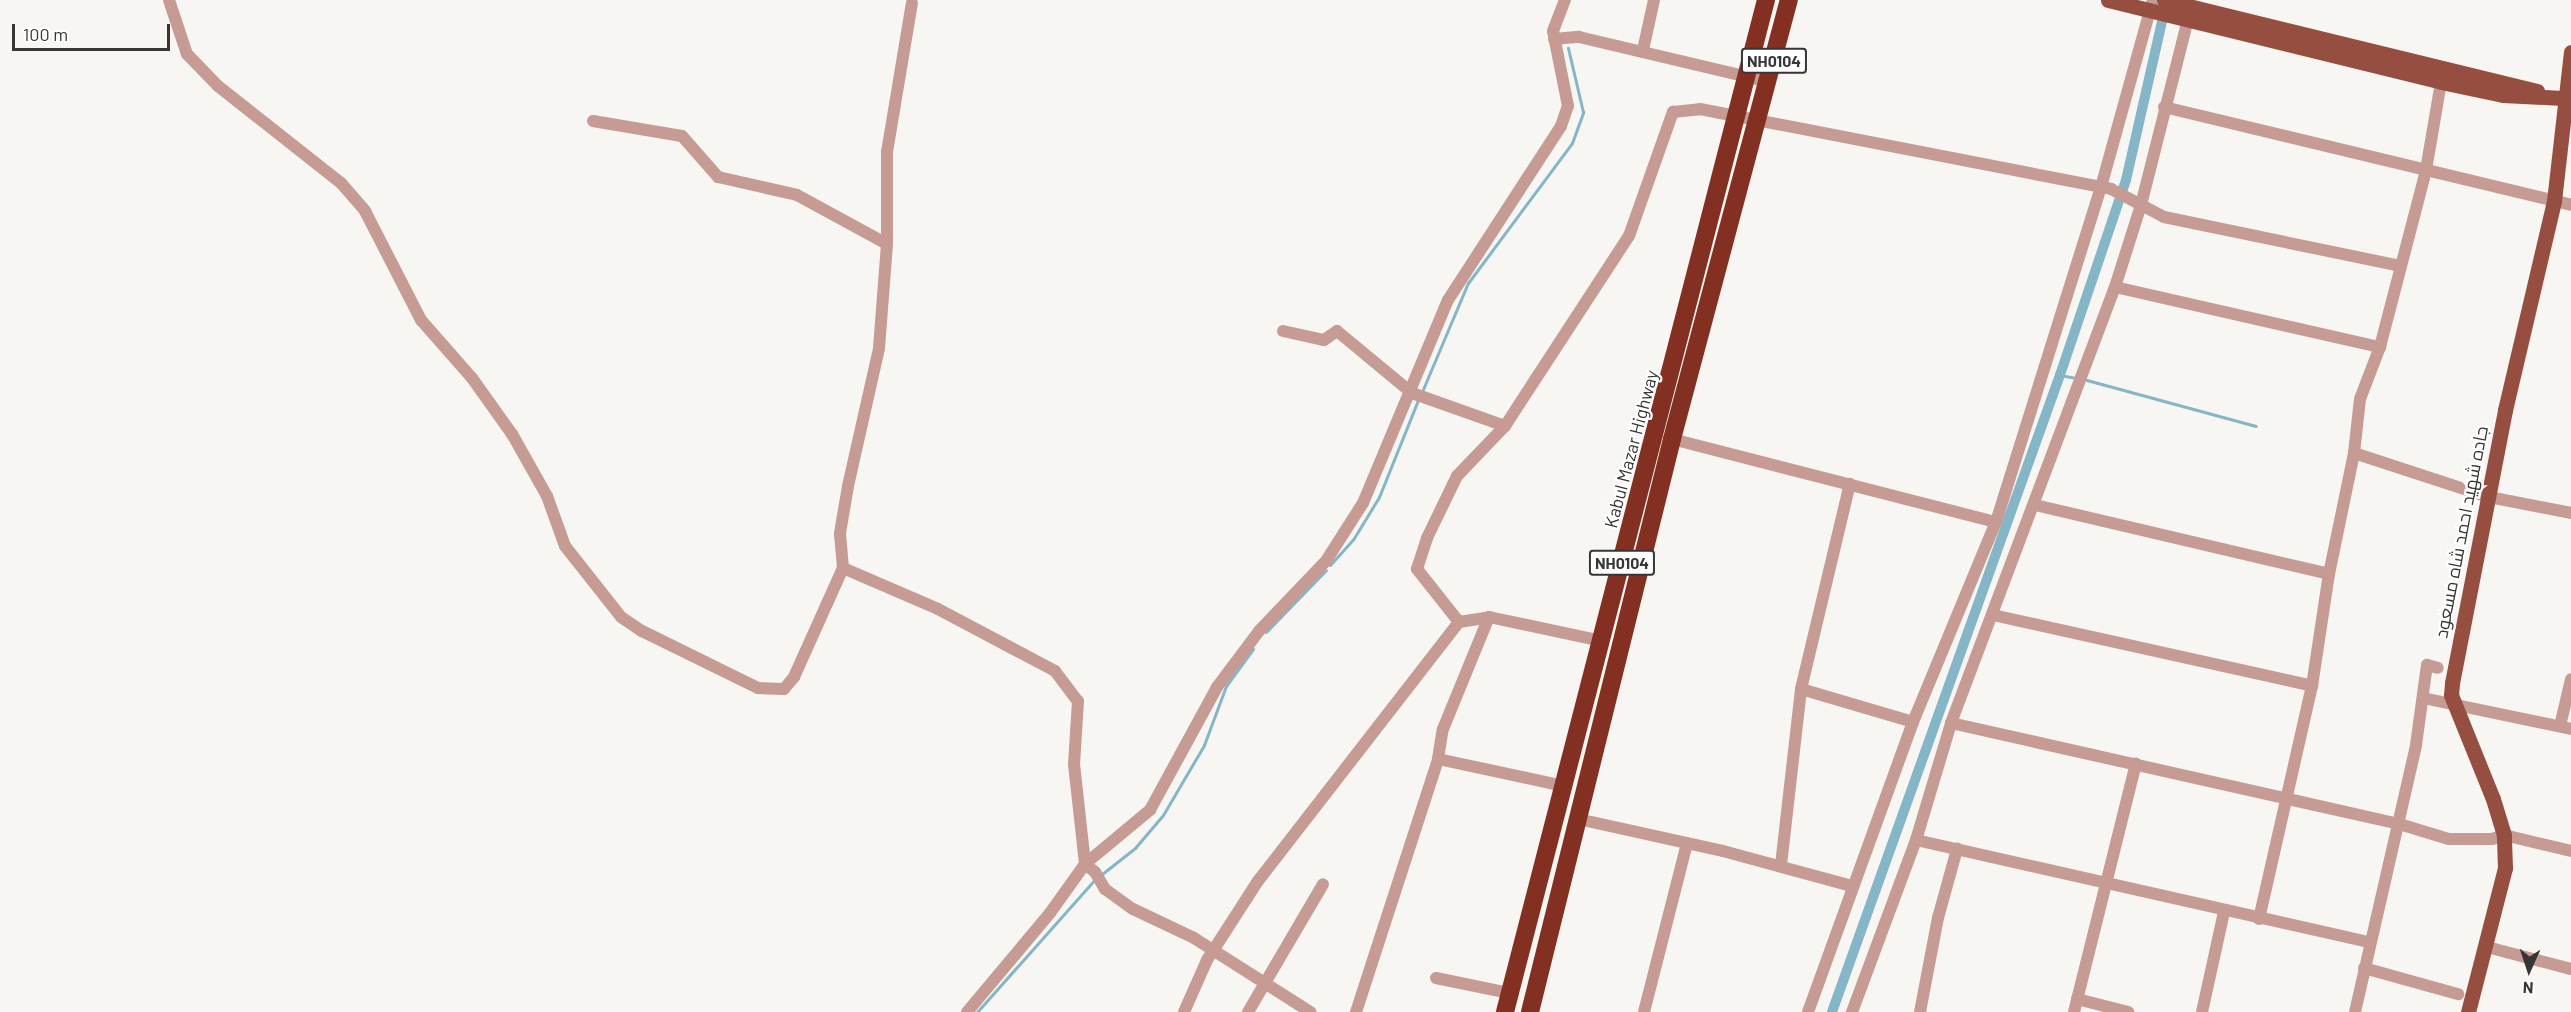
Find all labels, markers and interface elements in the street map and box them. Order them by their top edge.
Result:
scale bar [15,12,172,50]
text: 100 m [23,23,68,45]
road number: NH0104 [1740,48,1808,74]
street label: Kabul Mazar Highway [1600,368,1662,530]
street label: جاده شهيد احمد شاه مسعود [2430,424,2492,640]
road number: NH0104 [1588,550,1656,576]
north arrow [2499,940,2559,1000]
text: N [2522,979,2534,998]

